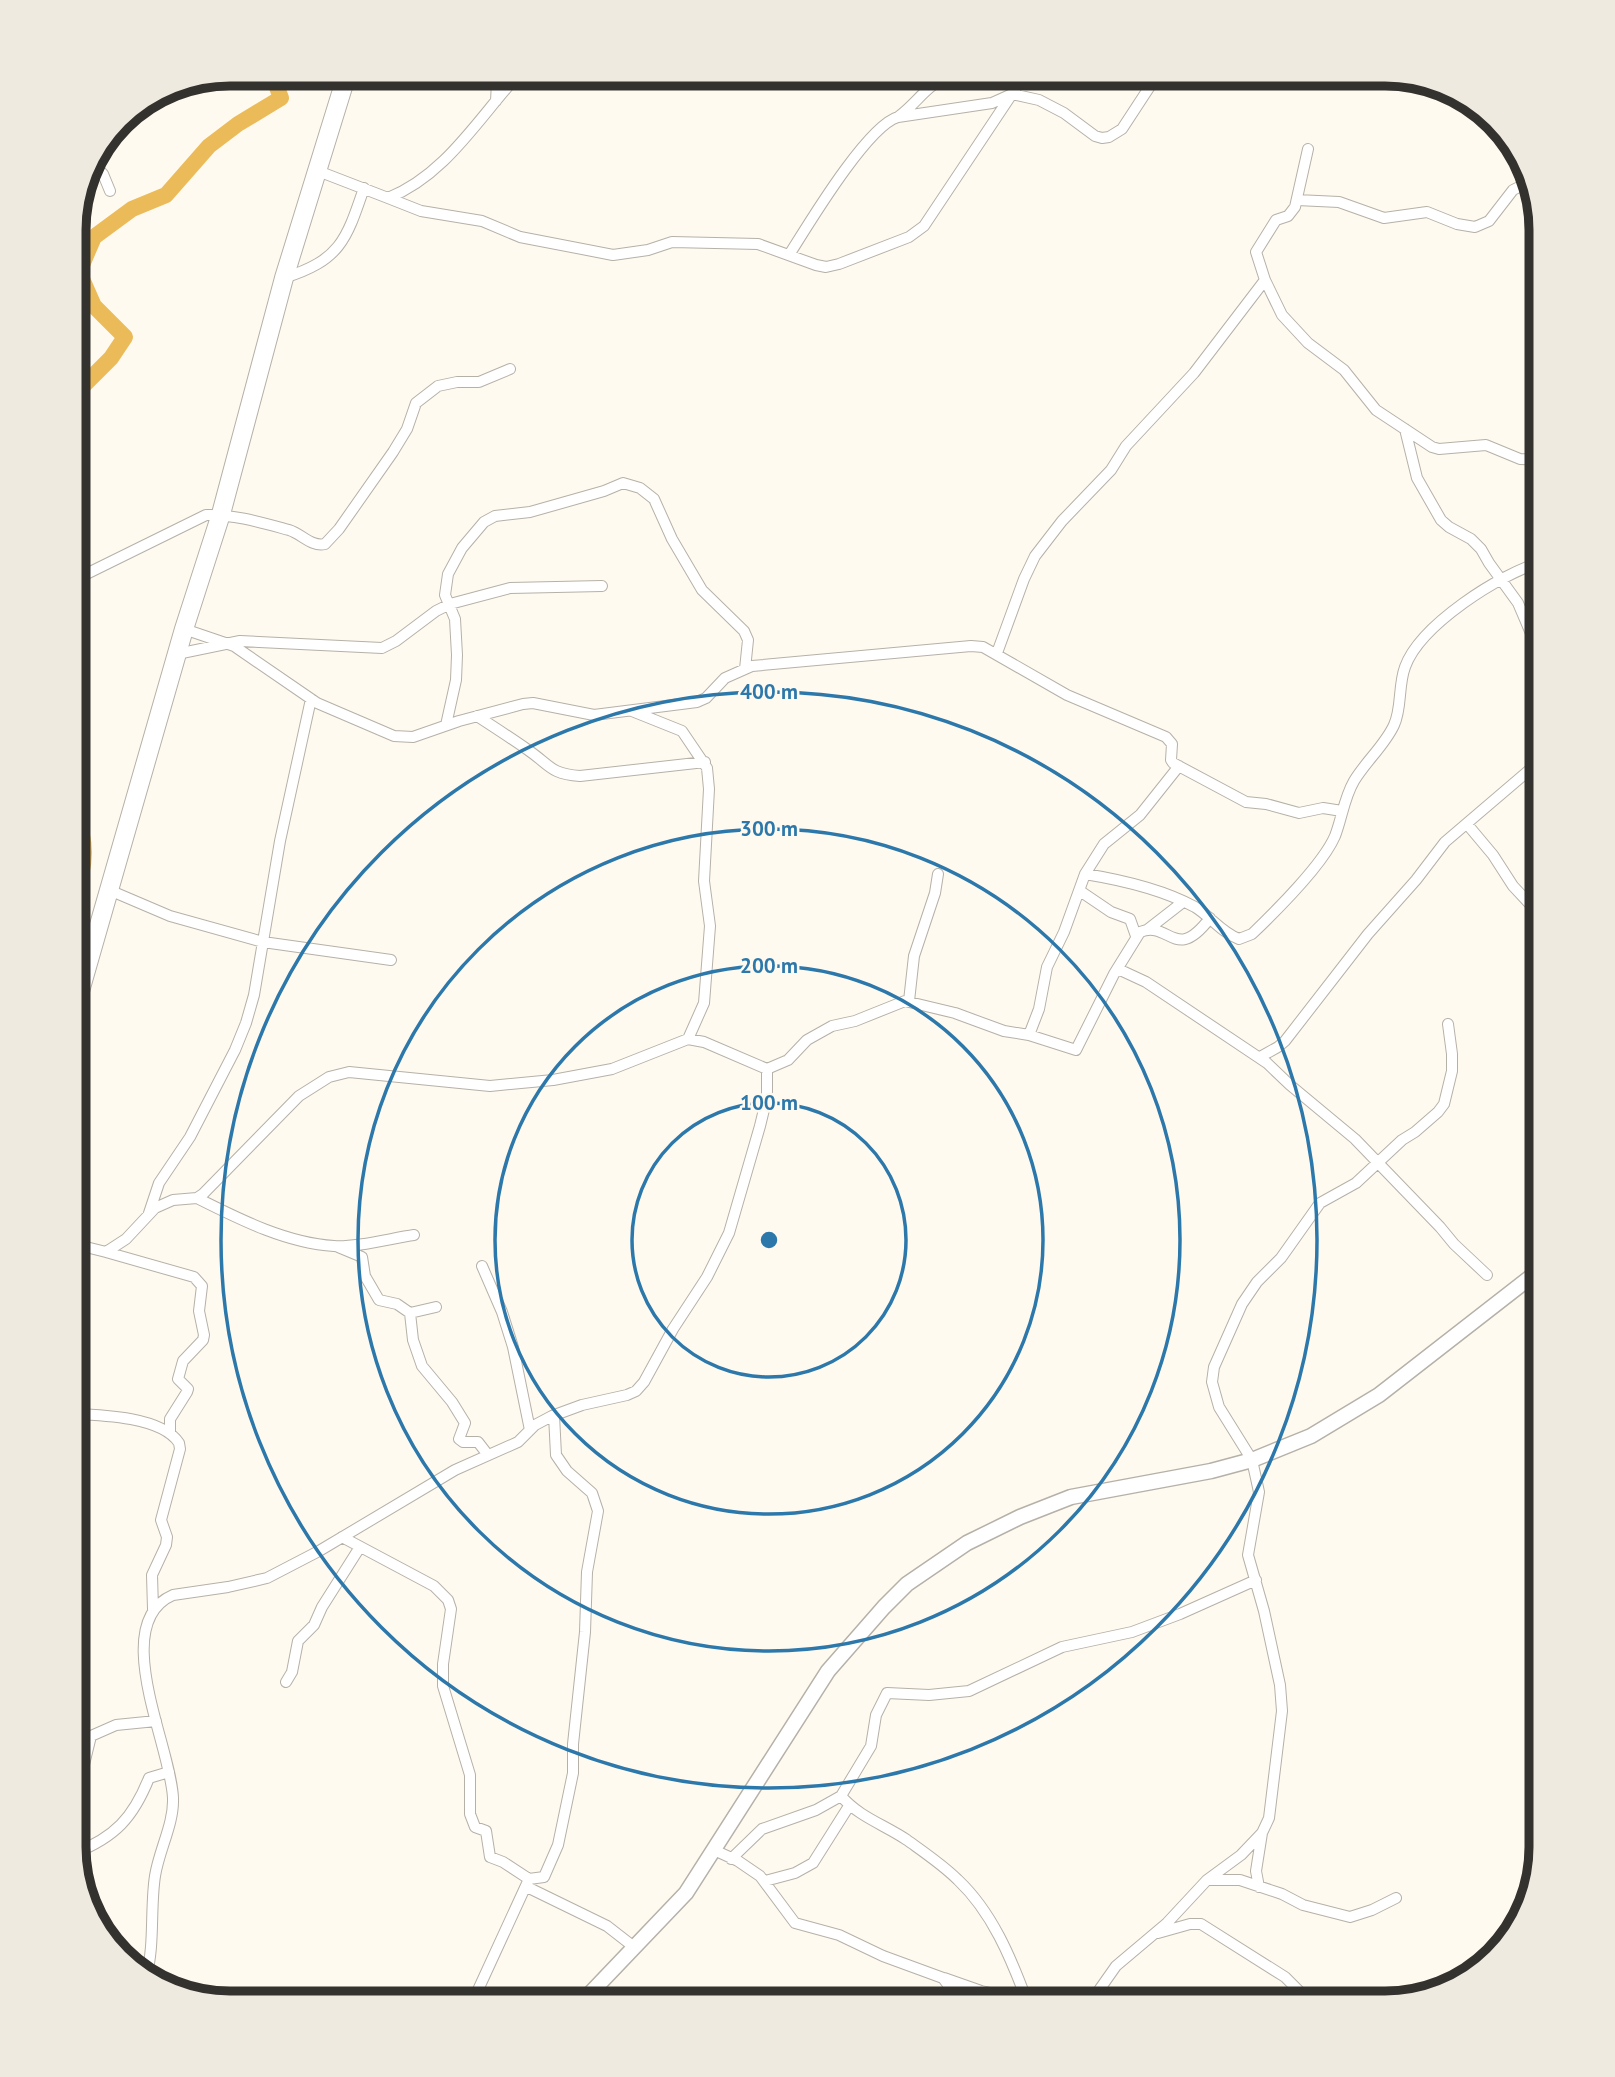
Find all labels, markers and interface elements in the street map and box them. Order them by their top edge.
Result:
text: 400 m [740,678,798,705]
text: 300 m [740,815,798,842]
text: 200 m [740,952,798,979]
text: 100 m [740,1089,798,1116]
centre of rings [757,1228,781,1252]

